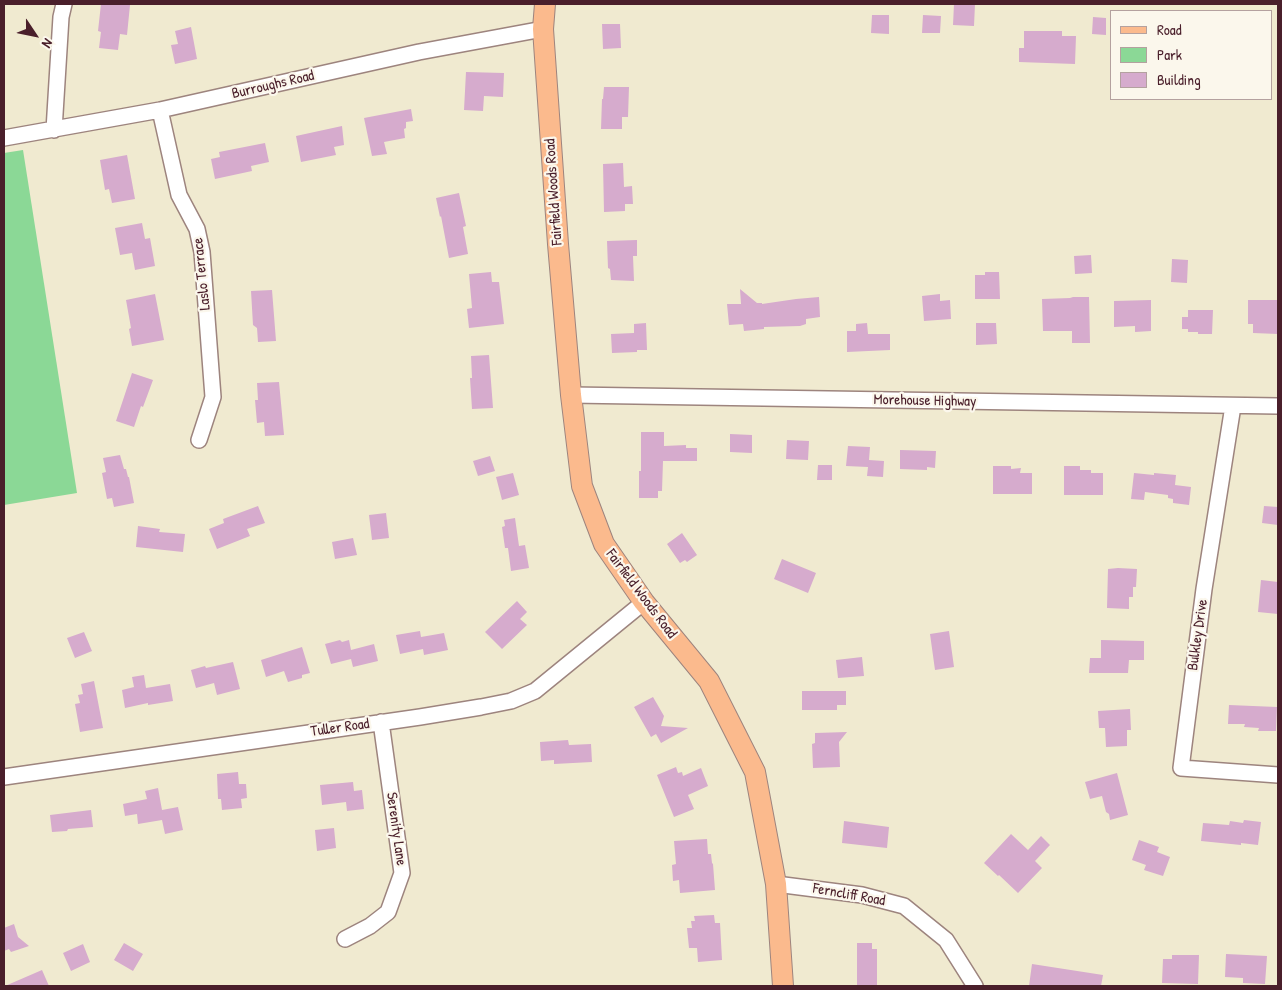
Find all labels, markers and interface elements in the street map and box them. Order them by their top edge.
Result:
north arrow [10,10,60,60]
legend [1110,10,1272,100]
text: Road [1157,19,1182,40]
text: N [38,35,58,52]
text: Park [1157,44,1182,65]
street label: Burroughs Road [230,67,316,103]
text: Building [1157,69,1201,90]
street label: Fairfield Woods Road [541,138,567,246]
street label: Laslo Terrace [189,237,215,311]
street label: Morehouse Highway [873,391,977,411]
street label: Fairfield Woods Road [602,546,680,642]
street label: Bulkley Drive [1184,598,1212,672]
street label: Tuller Road [309,715,371,741]
street label: Serenity Lane [382,791,410,867]
street label: Ferncliff Road [811,880,887,910]

